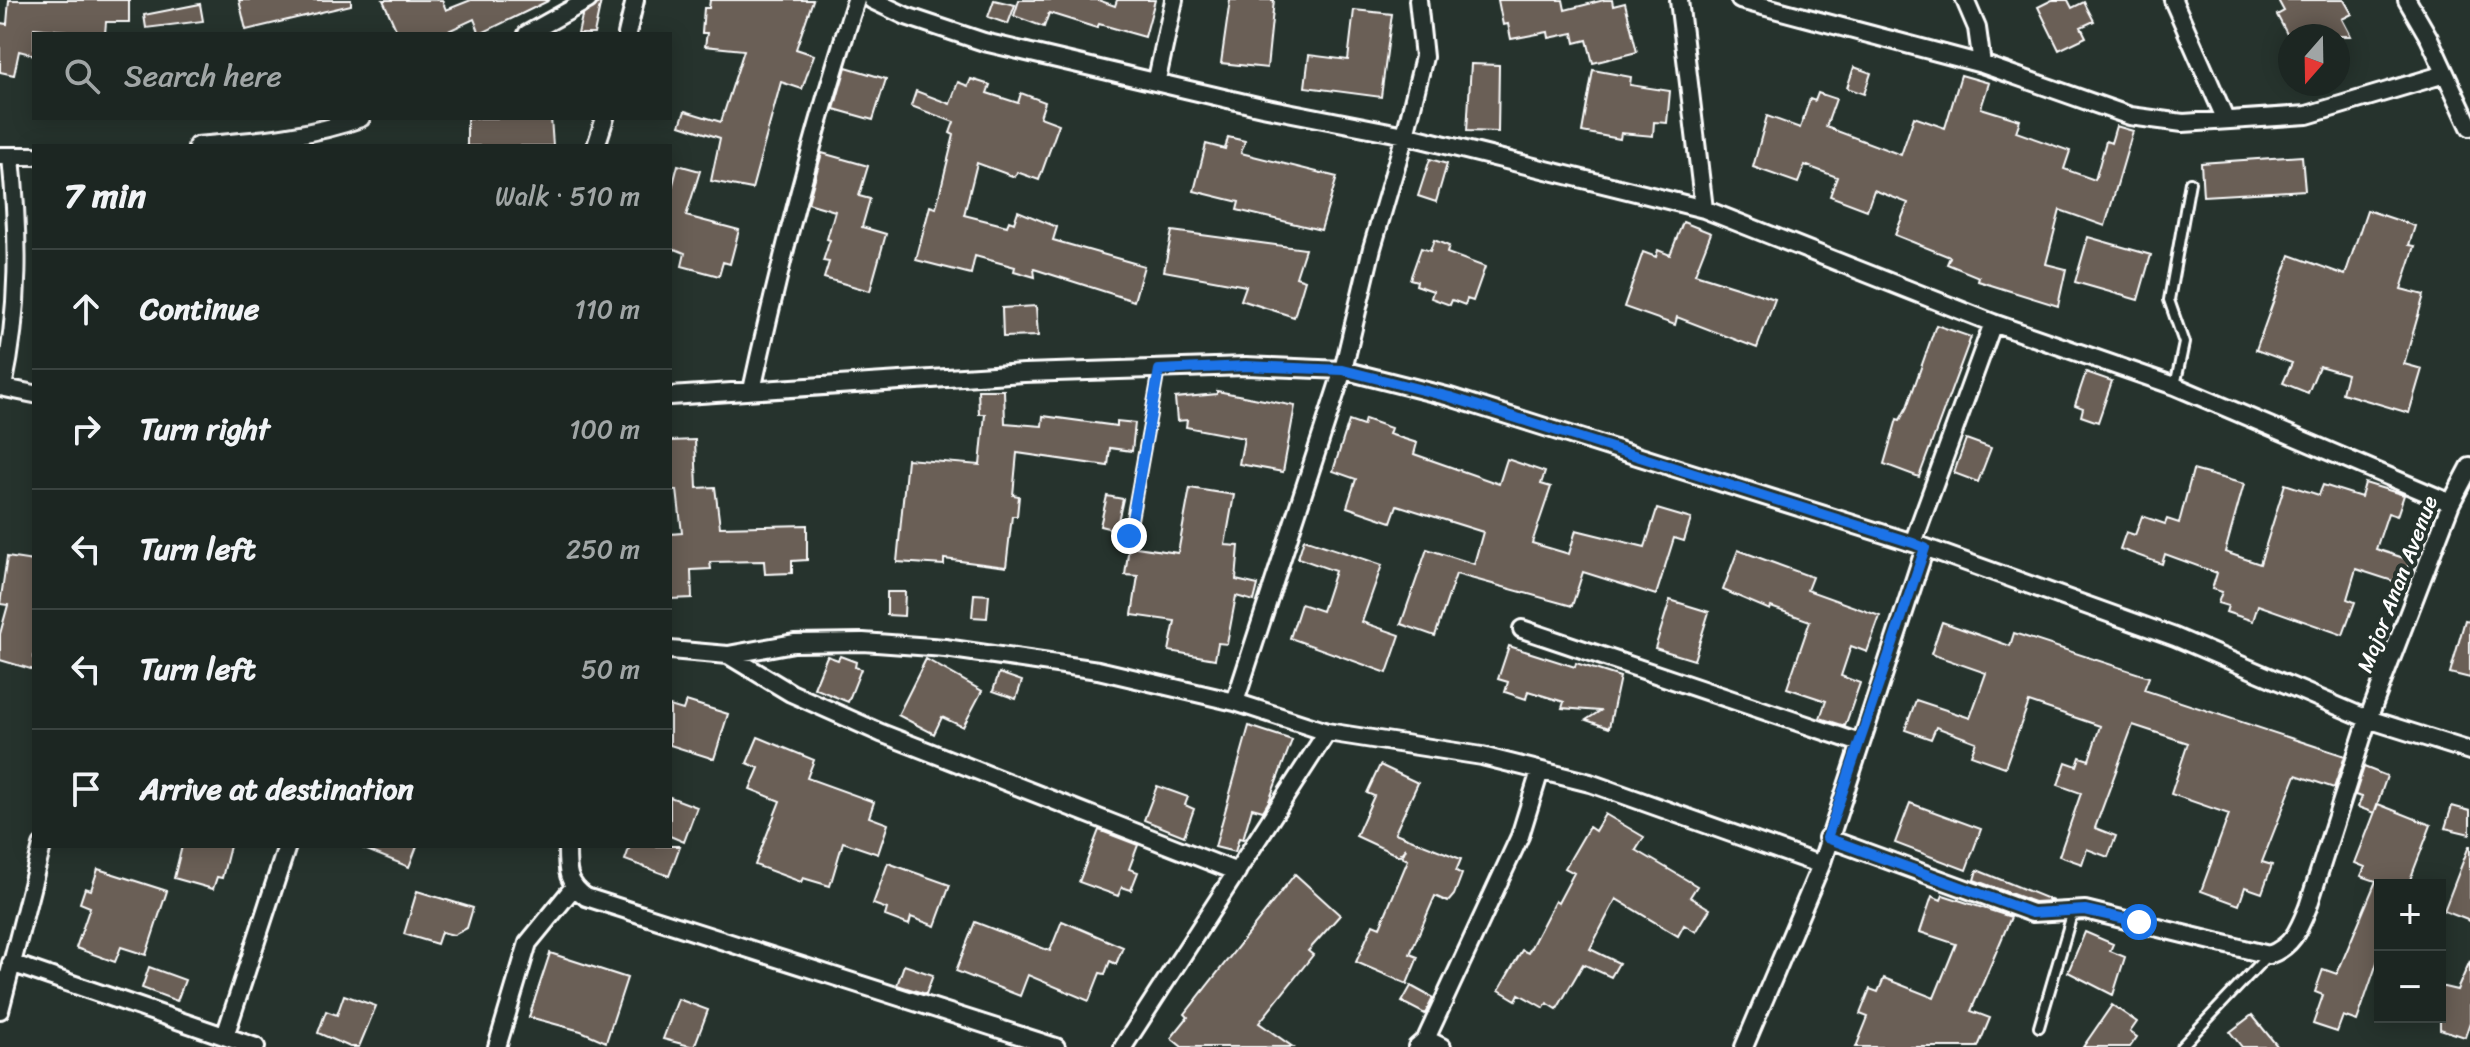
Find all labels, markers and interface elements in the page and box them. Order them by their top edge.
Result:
north arrow [2278,24,2350,96]
search box [32,32,672,120]
text: Search here [124,49,282,103]
icon: search [60,54,104,98]
text: 7 min [64,166,146,226]
text: Walk · 510 m [495,173,640,219]
text: Continue [140,282,259,336]
text: 110 m [575,286,640,332]
icon: ahead [64,287,108,331]
text: Turn right [140,402,270,456]
text: 100 m [569,406,640,452]
icon: right [64,407,108,451]
street label: Major Anan Avenue [2345,489,2449,678]
route end [1111,518,1147,554]
text: Turn left [140,522,256,576]
text: 250 m [566,526,640,572]
icon: left [64,527,108,571]
text: Turn left [140,642,256,696]
text: 50 m [581,646,640,692]
icon: left [64,647,108,691]
text: Arrive at destination [140,762,414,816]
icon: arrive [64,767,108,811]
map controls [2374,879,2446,1023]
button: + [2374,879,2446,951]
route start [2121,904,2157,940]
button: − [2374,951,2446,1023]

